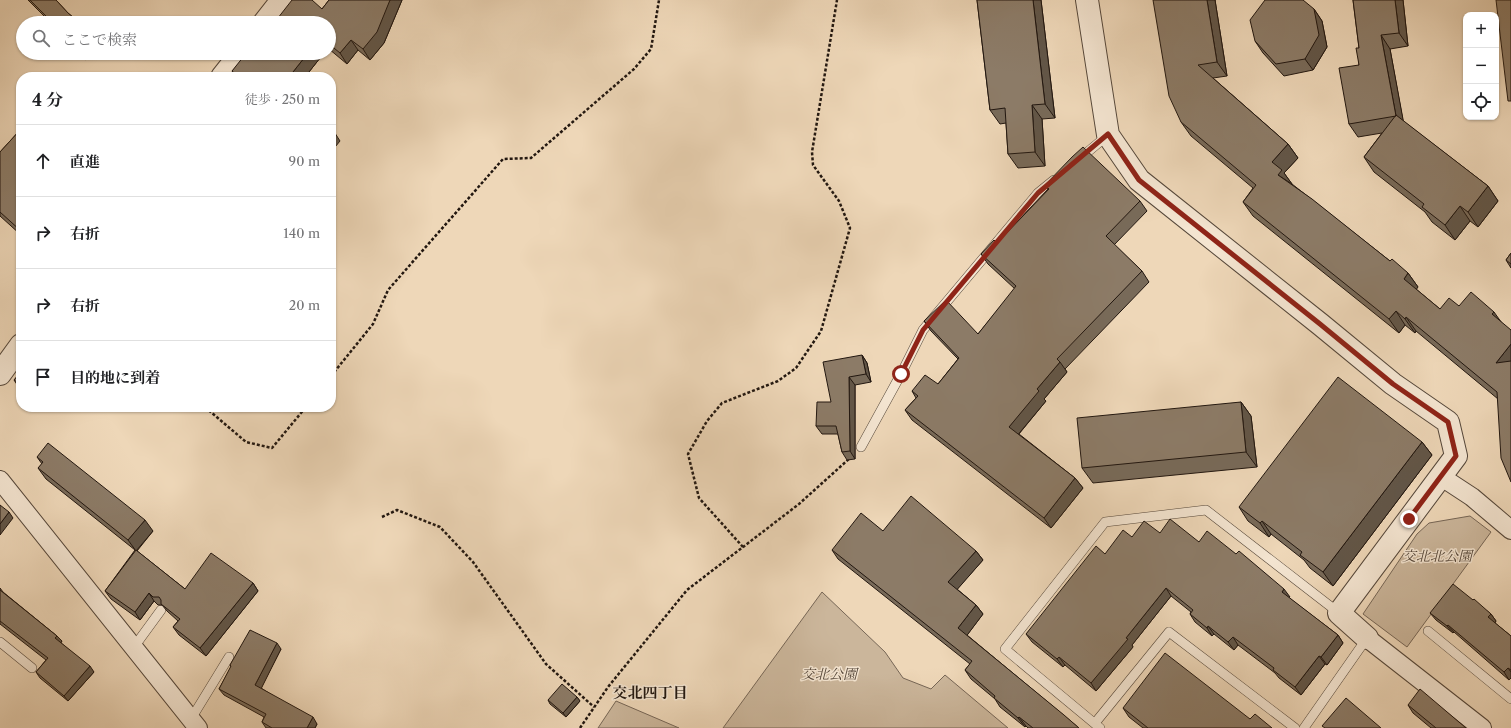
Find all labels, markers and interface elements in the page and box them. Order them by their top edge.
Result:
map controls [1463,12,1499,120]
button: + [1463,12,1499,48]
search box [16,16,336,60]
icon: search [30,27,52,49]
text: ここで検索 [62,30,137,49]
button: − [1463,48,1499,84]
button: locate [1463,84,1499,120]
text: 4 分 [32,90,63,110]
text: 徒歩 · 250 m [245,91,320,107]
icon: ahead [32,150,54,172]
text: 直進 [70,152,100,171]
text: 90 m [289,153,320,169]
icon: right [32,222,54,244]
text: 右折 [70,224,100,243]
text: 140 m [283,225,320,241]
icon: right [32,294,54,316]
text: 右折 [70,296,100,315]
text: 20 m [289,297,320,313]
route start [892,365,910,383]
icon: arrive [32,366,54,388]
text: 目的地に到着 [70,368,160,387]
route end [1400,510,1418,528]
park label: 交北北公園 [1402,547,1474,565]
park label: 交北公園 [801,665,859,683]
district label: 交北四丁目 [612,683,688,702]

